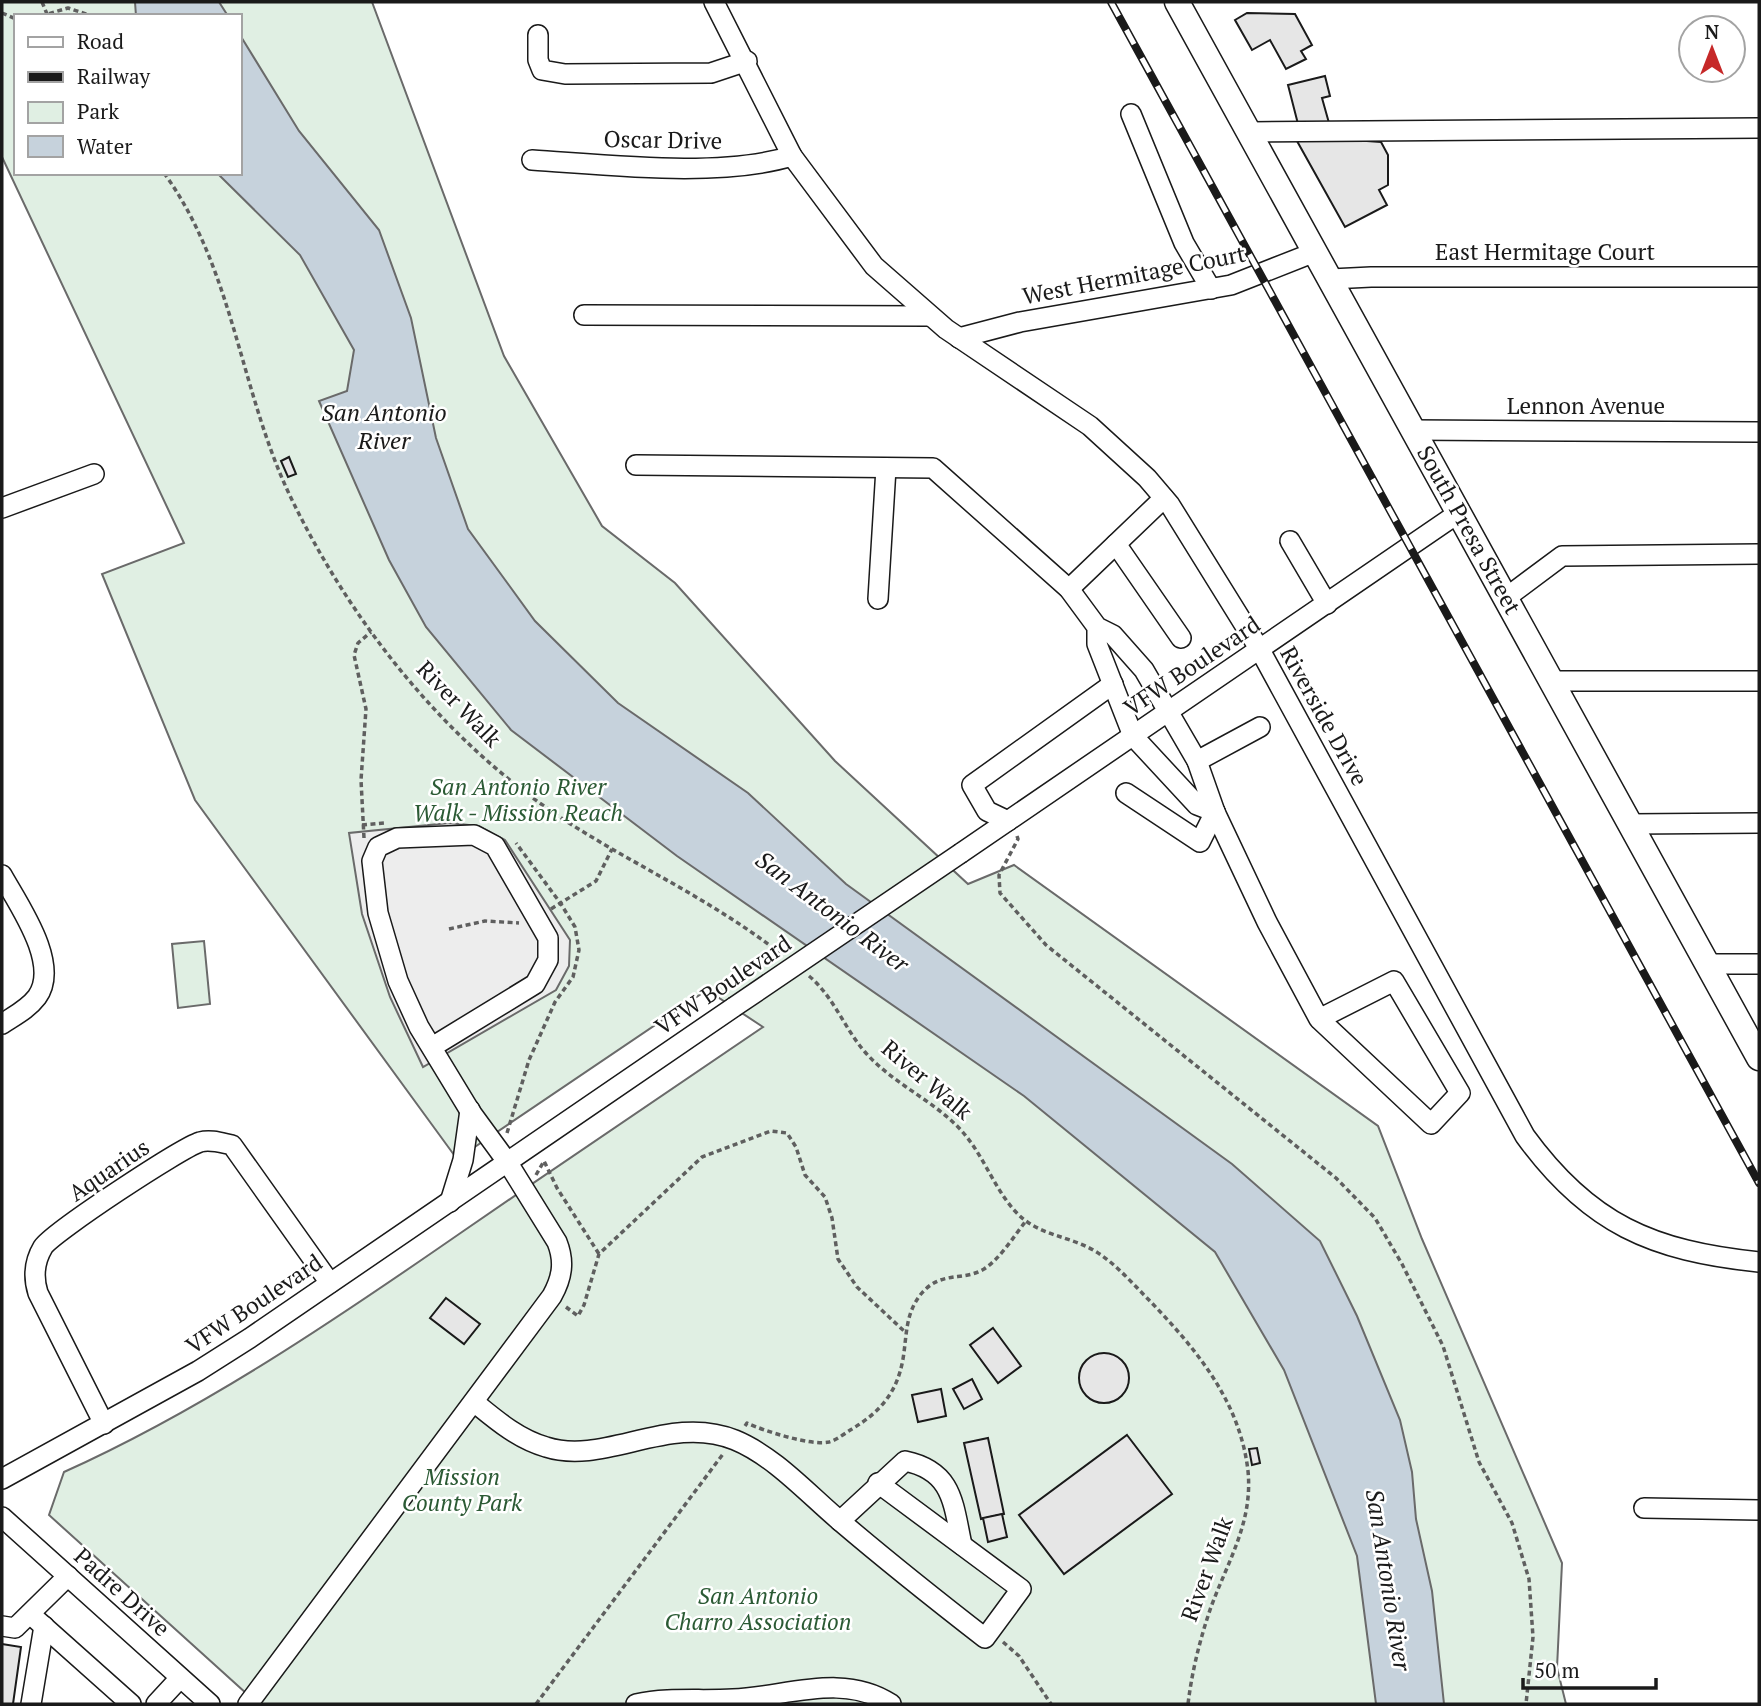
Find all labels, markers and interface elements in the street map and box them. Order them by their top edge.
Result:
legend [14,14,242,175]
north arrow [1677,14,1747,84]
text: N [1705,19,1720,44]
text: Road [77,27,124,55]
text: Railway [77,62,151,90]
text: Park [77,97,119,125]
street label: Oscar Drive [603,123,723,156]
text: Water [77,132,132,160]
street label: East Hermitage Court [1435,236,1655,267]
street label: West Hermitage Court [1020,238,1248,311]
street label: Lennon Avenue [1507,390,1665,421]
water label: San Antonio River [321,396,447,456]
street label: South Presa Street [1410,440,1529,620]
street label: VFW Boulevard [1117,608,1266,723]
street label: Riverside Drive [1273,641,1376,791]
street label: River Walk [410,654,509,754]
park label: San Antonio River Walk - Mission Reach [413,771,623,828]
water label: San Antonio River [750,843,917,980]
street label: VFW Boulevard [648,927,797,1042]
street label: River Walk [876,1033,979,1127]
street label: Aquarius [62,1131,155,1208]
street label: VFW Boulevard [179,1246,328,1361]
park label: Mission County Park [402,1461,523,1518]
water label: San Antonio River [1359,1487,1419,1675]
street label: River Walk [1173,1512,1240,1625]
street label: Padre Drive [68,1540,177,1643]
park label: San Antonio Charro Association [664,1580,852,1637]
scale bar [1523,1646,1656,1690]
text: 50 m [1534,1656,1580,1684]

